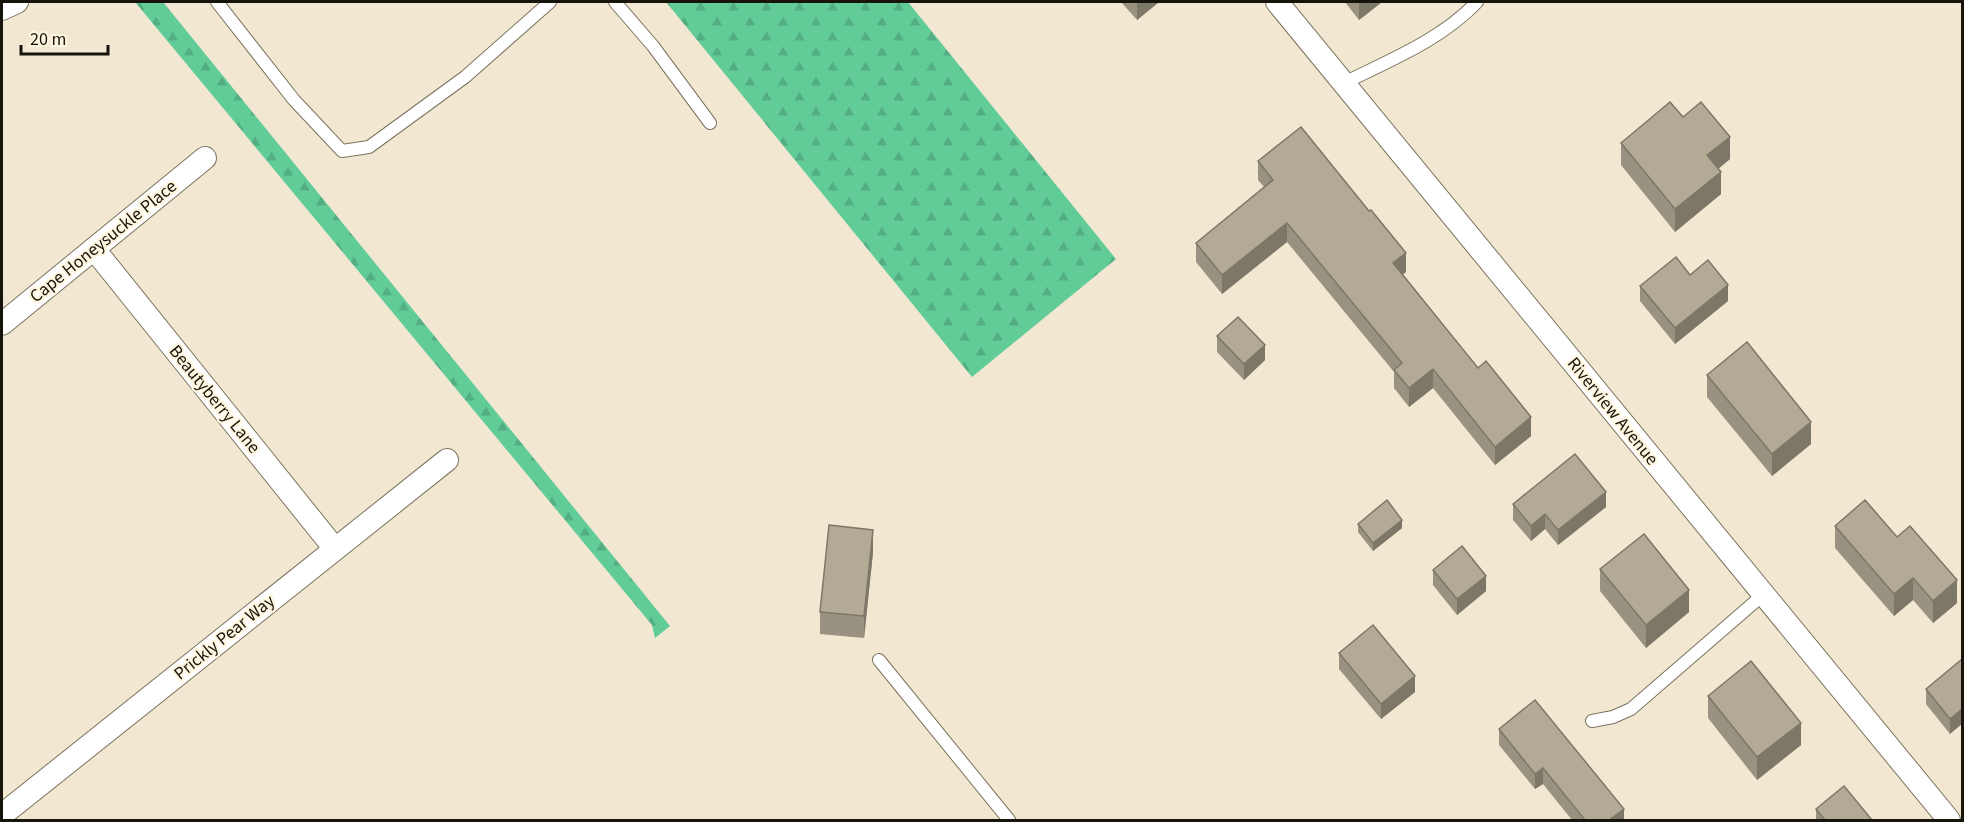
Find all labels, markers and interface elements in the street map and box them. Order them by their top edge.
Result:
scale bar [21,18,108,56]
text: 20 m [30,27,66,52]
street label: Cape Honeysuckle Place [24,174,182,309]
street label: Beautyberry Lane [163,340,266,459]
street label: Riverview Avenue [1561,352,1664,471]
street label: Prickly Pear Way [169,589,281,686]

